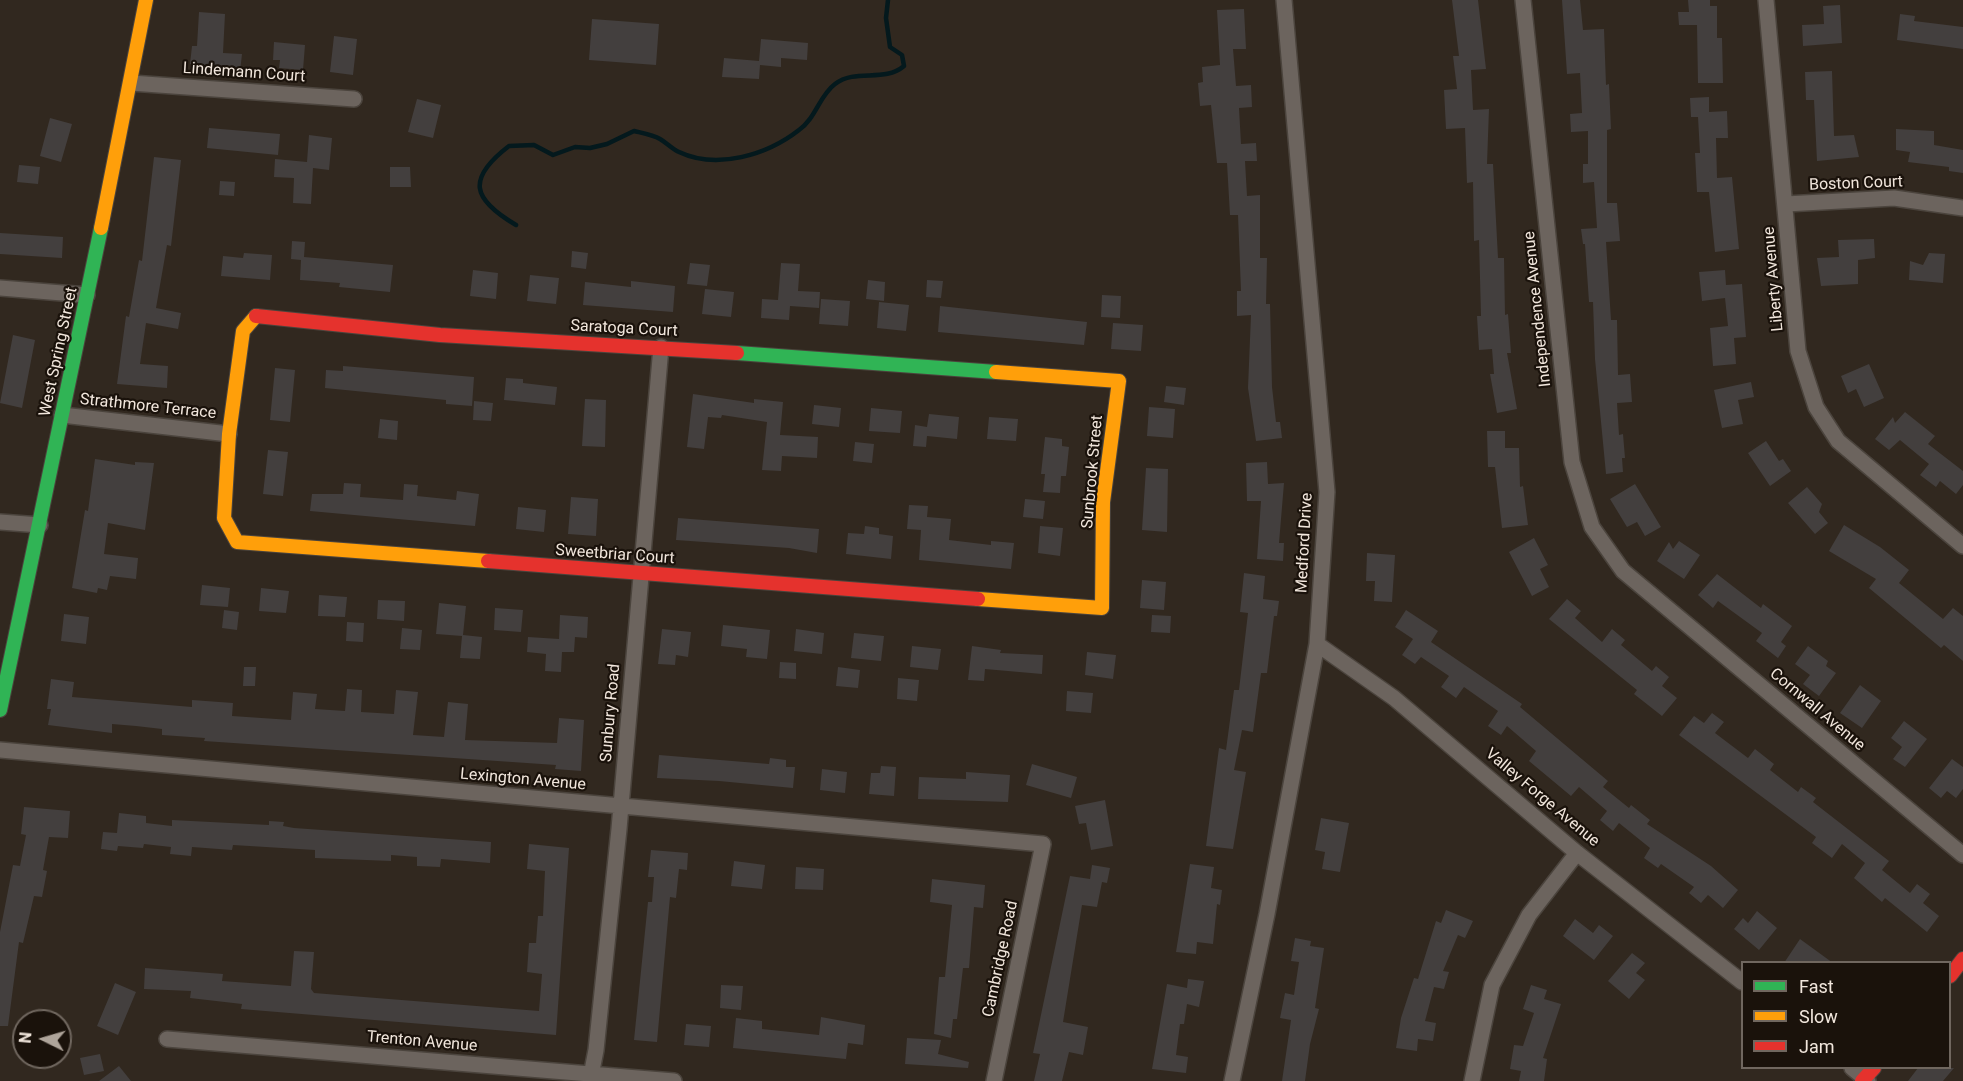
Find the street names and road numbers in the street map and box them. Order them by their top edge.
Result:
street label: Lindemann Court [182,59,306,87]
street label: Boston Court [1809,173,1903,195]
street label: Liberty Avenue [1760,226,1788,332]
street label: Independence Avenue [1520,230,1556,388]
street label: West Spring Street [36,286,82,418]
street label: Saratoga Court [570,317,678,341]
street label: Strathmore Terrace [79,390,217,424]
street label: Sunbrook Street [1078,414,1108,530]
street label: Medford Drive [1293,492,1317,594]
street label: Sweetbriar Court [555,541,675,569]
street label: Sunbury Road [597,663,625,763]
street label: Cornwall Avenue [1765,665,1869,755]
street label: Valley Forge Avenue [1481,745,1603,851]
street label: Lexington Avenue [459,765,587,795]
street label: Cambridge Road [979,899,1023,1019]
street label: Trenton Avenue [366,1028,478,1056]

